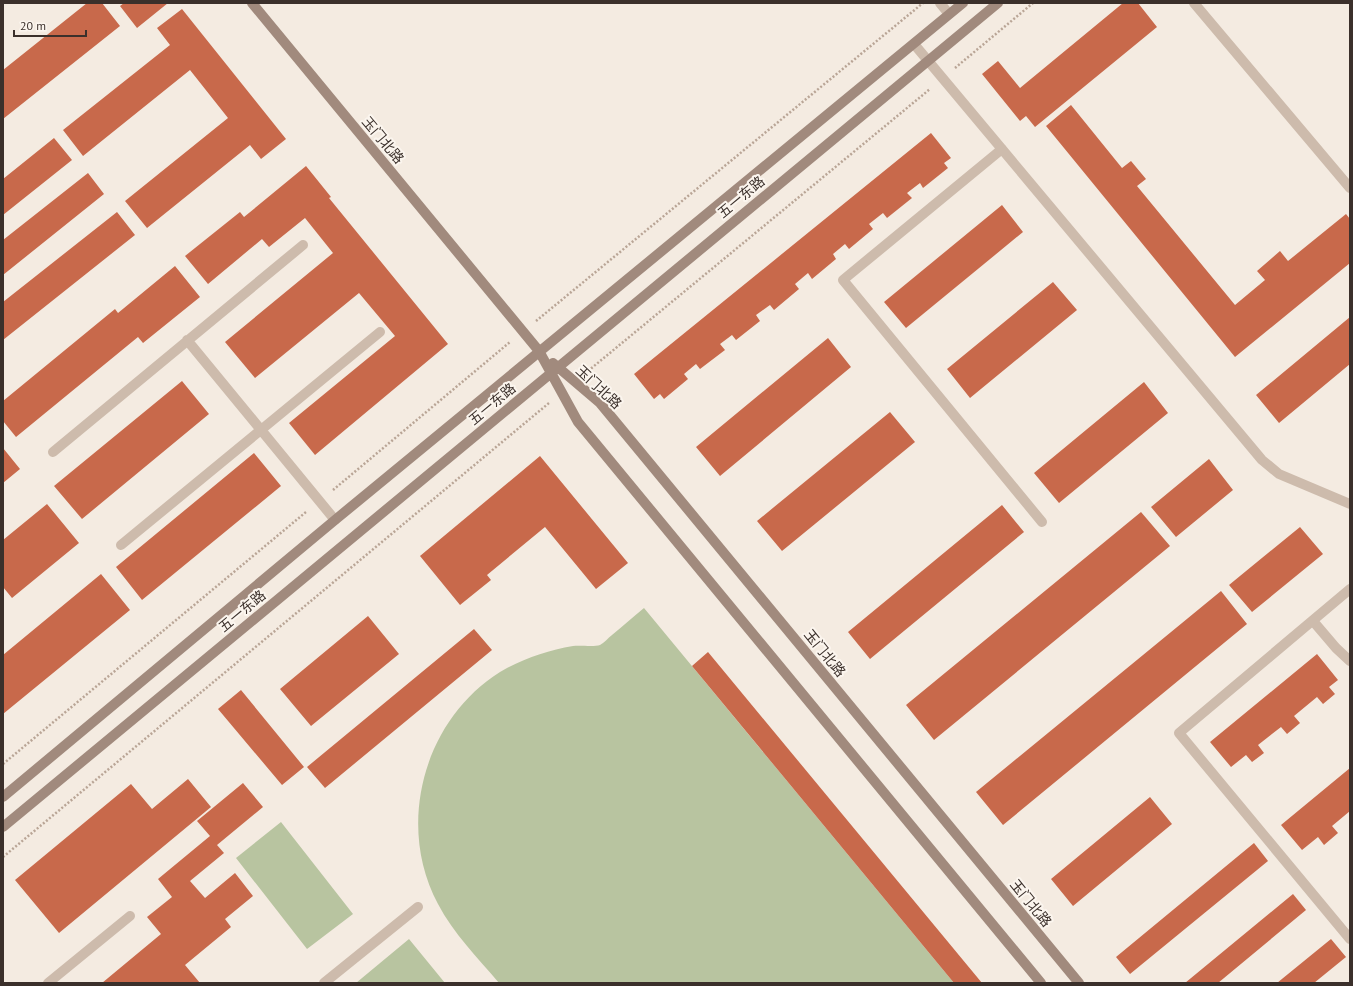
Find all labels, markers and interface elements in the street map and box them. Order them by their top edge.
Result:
scale bar [14,12,86,38]
text: 20 m [20,18,46,33]
street label: 玉门北路 [358,113,408,167]
street label: 五一东路 [714,172,768,222]
street label: 玉门北路 [572,361,626,413]
street label: 五一东路 [465,379,519,429]
street label: 五一东路 [215,586,269,636]
street label: 玉门北路 [800,626,850,680]
street label: 玉门北路 [1006,876,1056,930]

